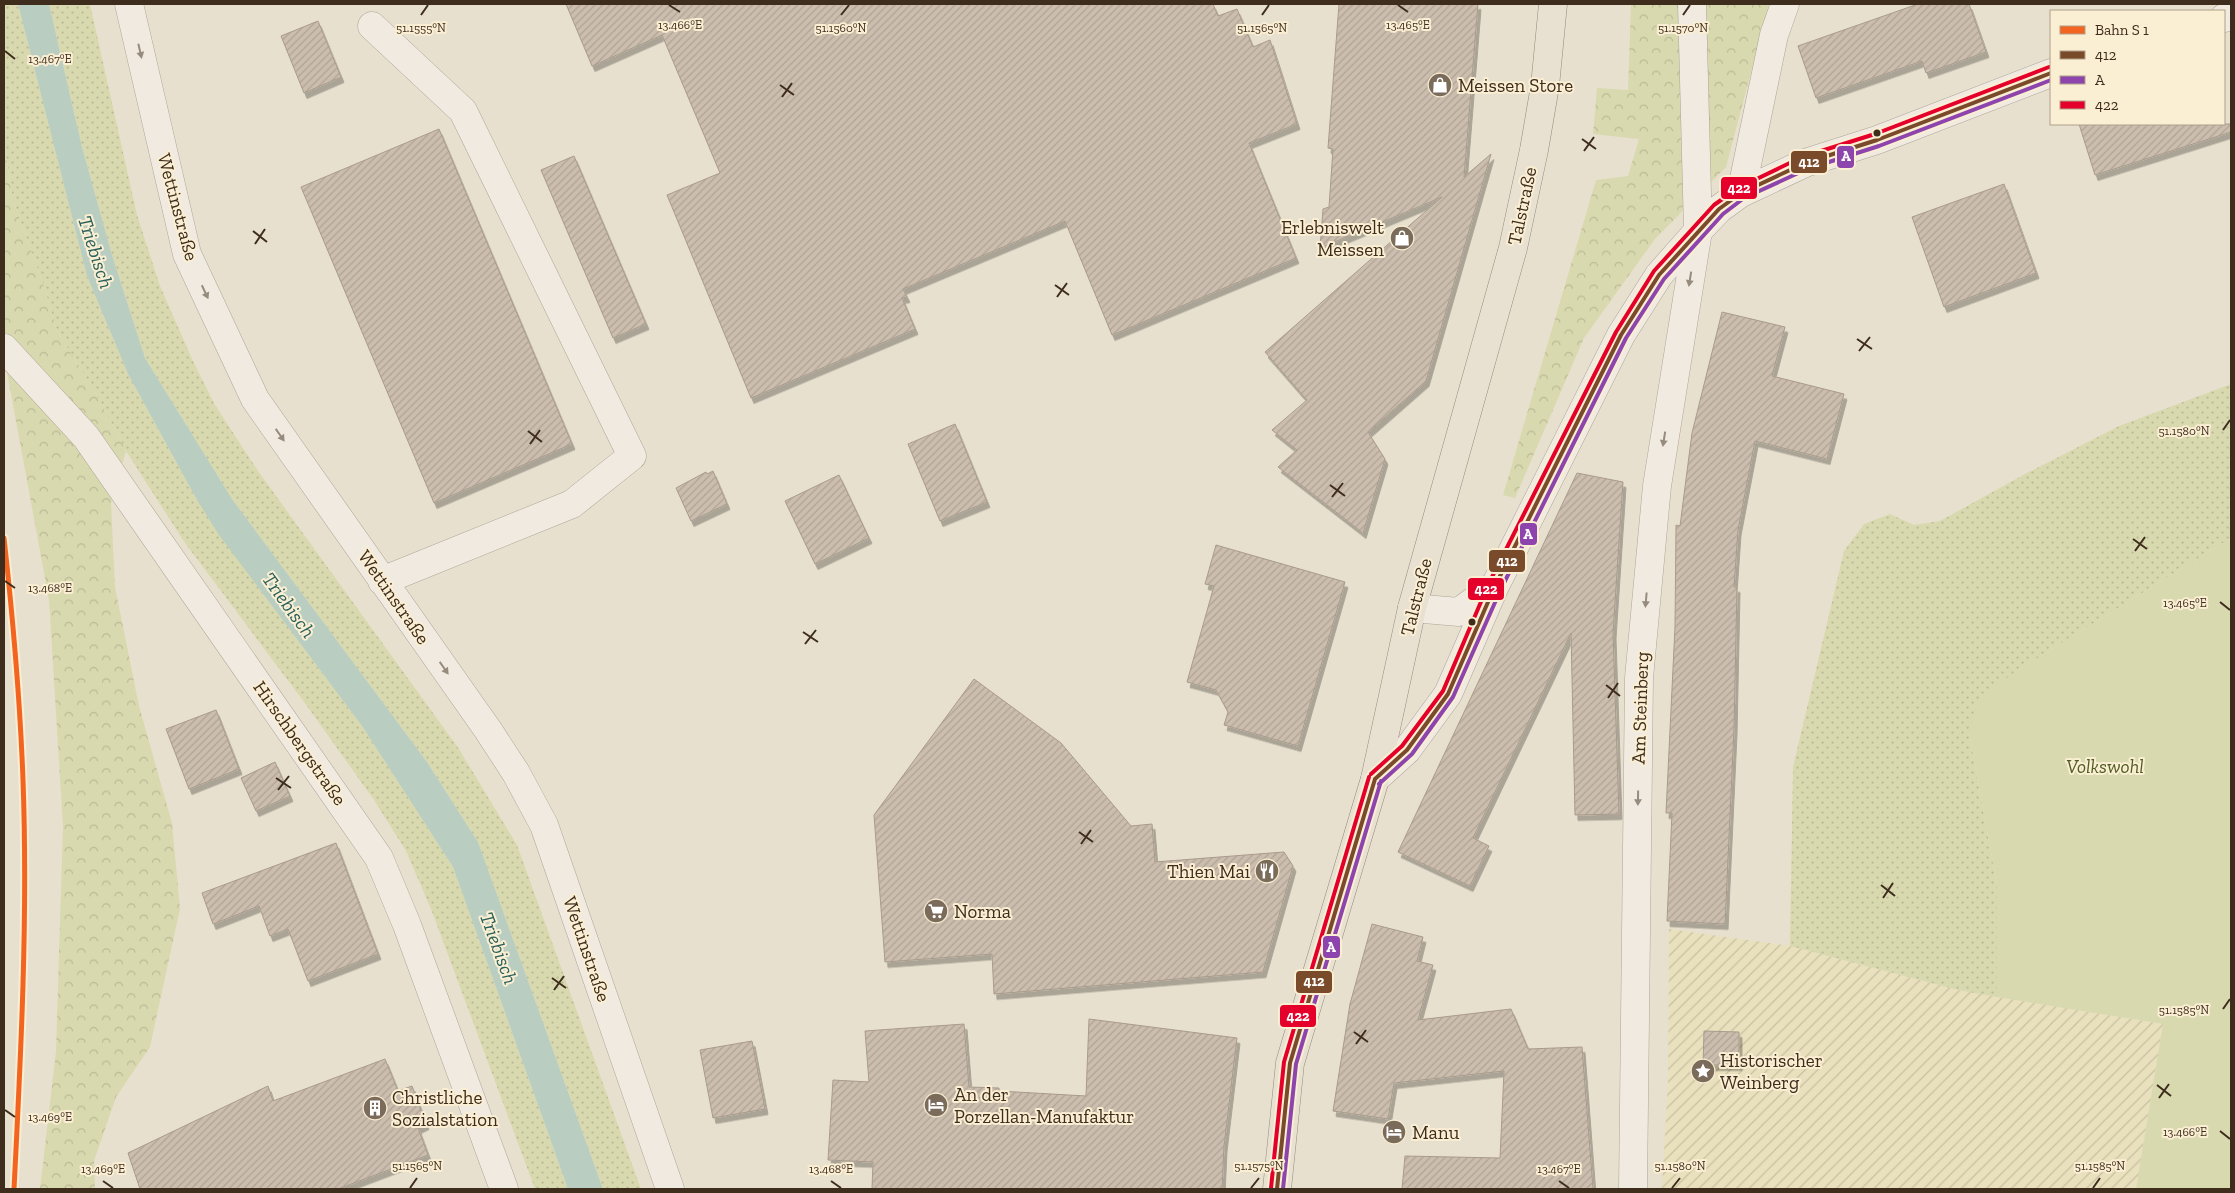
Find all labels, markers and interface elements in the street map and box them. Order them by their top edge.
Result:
legend [2050,10,2225,125]
text: 13.466°E [658,18,702,32]
text: 13.465°E [1386,18,1430,32]
text: 51.1555°N [396,21,446,35]
text: 51.1560°N [816,21,867,35]
text: 51.1565°N [1237,21,1287,35]
text: 51.1570°N [1658,21,1708,35]
text: Bahn S 1 [2095,21,2149,39]
one-way arrow [136,44,144,59]
text: 412 [2095,46,2117,64]
text: 13.467°E [28,52,72,66]
text: A [2095,71,2105,89]
shop icon: Meissen Store [1427,72,1453,98]
place label: Meissen Store [1458,74,1573,97]
text: 422 [2095,96,2119,114]
unlabelled marker [1872,128,1882,138]
line badge: A [1836,145,1855,169]
text: A [1841,148,1851,165]
line badge: 412 [1790,150,1828,174]
street label: Wettinstraße [153,151,203,263]
text: 412 [1798,154,1820,171]
street label: Talstraße [1503,165,1542,247]
line badge: 422 [1720,176,1758,200]
text: 422 [1727,180,1751,197]
water label: Triebisch [73,213,119,291]
place label: Erlebniswelt Meissen [1281,216,1384,261]
shop icon: Erlebniswelt Meissen [1389,225,1415,251]
one-way arrow [1686,271,1694,287]
one-way arrow [201,285,209,299]
text: 51.1580°N [2158,424,2210,438]
one-way arrow [275,428,285,442]
one-way arrow [1660,431,1668,447]
line badge: A [1519,522,1538,546]
text: A [1523,526,1533,543]
street label: Wettinstraße [353,545,435,649]
line badge: 412 [1488,549,1526,573]
text: 412 [1496,553,1518,570]
street label: Talstraße [1395,556,1437,638]
water label: Triebisch [257,568,321,642]
line badge: 422 [1467,577,1505,601]
text: 13.468°E [28,581,72,595]
text: 422 [1474,581,1498,598]
one-way arrow [1642,593,1650,609]
text: 13.465°E [2163,596,2207,610]
unlabelled marker [1467,617,1477,627]
street label: Am Steinberg [1627,651,1653,765]
one-way arrow [439,661,449,675]
street label: Hirschbergstraße [249,676,352,810]
park label: Volkswohl [2066,755,2144,778]
one-way arrow [1634,790,1642,806]
restaurant icon: Thien Mai [1254,858,1280,884]
place label: Thien Mai [1167,860,1250,883]
street label: Wettinstraße [558,893,616,1005]
supermarket icon: Norma [923,898,949,924]
place label: Norma [954,900,1011,923]
water label: Triebisch [475,909,523,987]
line badge: A [1322,935,1341,959]
text: A [1326,939,1336,956]
line badge: 412 [1295,970,1333,994]
text: 412 [1303,973,1325,990]
text: 51.1585°N [2159,1003,2209,1017]
line badge: 422 [1279,1004,1317,1028]
text: 422 [1286,1008,1310,1025]
place label: Historischer Weinberg [1720,1049,1823,1094]
place icon: Historischer Weinberg [1690,1058,1716,1084]
place label: An der Porzellan-Manufaktur [954,1083,1134,1128]
place label: Christliche Sozialstation [392,1086,498,1131]
hotel icon: An der Porzellan-Manufaktur [923,1092,949,1118]
building icon: Christliche Sozialstation [362,1095,388,1121]
text: 13.469°E [28,1110,72,1124]
hotel icon: Manu [1381,1119,1407,1145]
place label: Manu [1412,1121,1460,1144]
text: 13.466°E [2163,1125,2207,1139]
text: 51.1565°N [392,1159,442,1173]
text: 51.1575°N [1234,1159,1284,1173]
text: 51.1580°N [1654,1159,1706,1173]
text: 51.1585°N [2075,1159,2125,1173]
text: 13.469°E [81,1162,125,1176]
text: 13.468°E [809,1162,853,1176]
text: 13.467°E [1537,1162,1581,1176]

